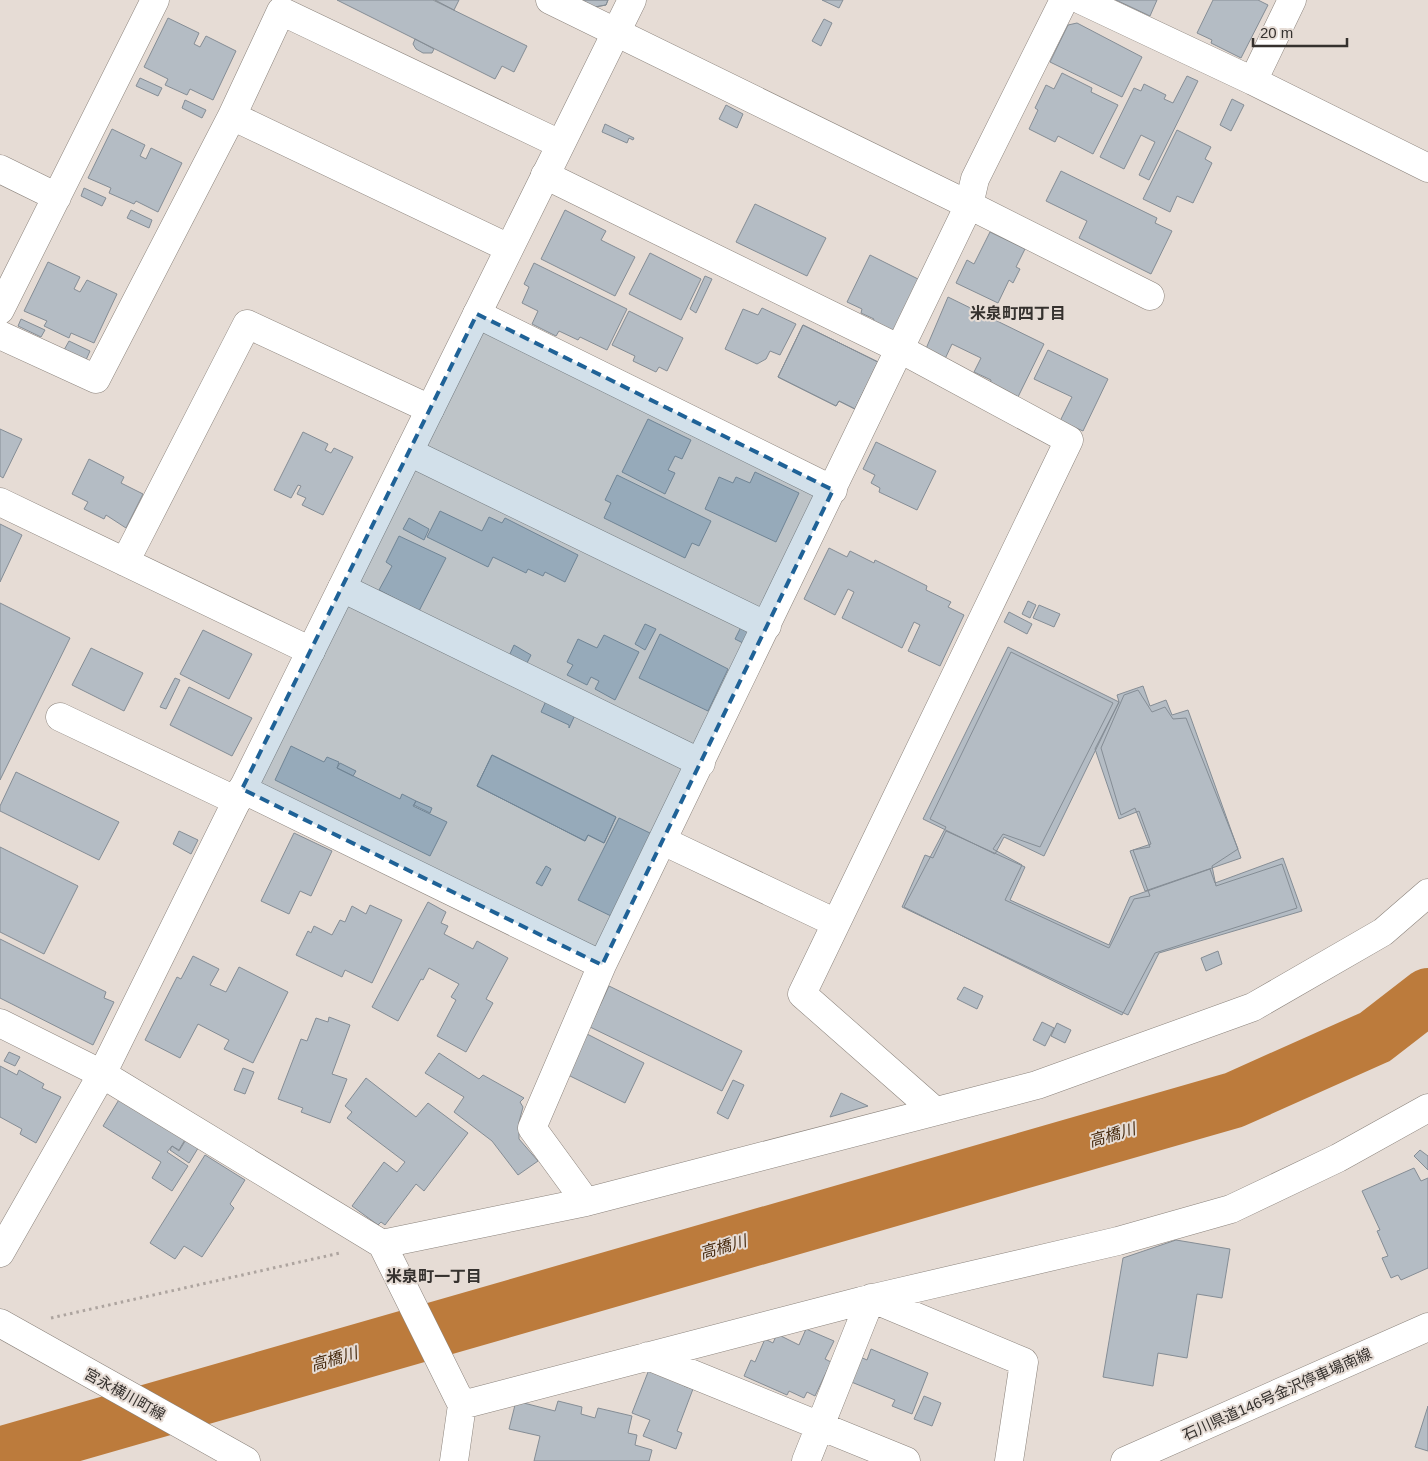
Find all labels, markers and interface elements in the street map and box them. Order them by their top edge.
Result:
scale bar [1253,15,1347,47]
text: 20 m [1260,24,1293,41]
district label: 米泉町四丁目 [970,305,1066,322]
water label: 高橋川 [1087,1120,1139,1150]
water label: 高橋川 [698,1232,750,1262]
district label: 米泉町一丁目 [386,1268,482,1285]
water label: 高橋川 [309,1344,361,1374]
street label: 石川県道146号金沢停車場南線 [1180,1345,1374,1443]
street label: 宮永横川町線 [82,1365,168,1423]

